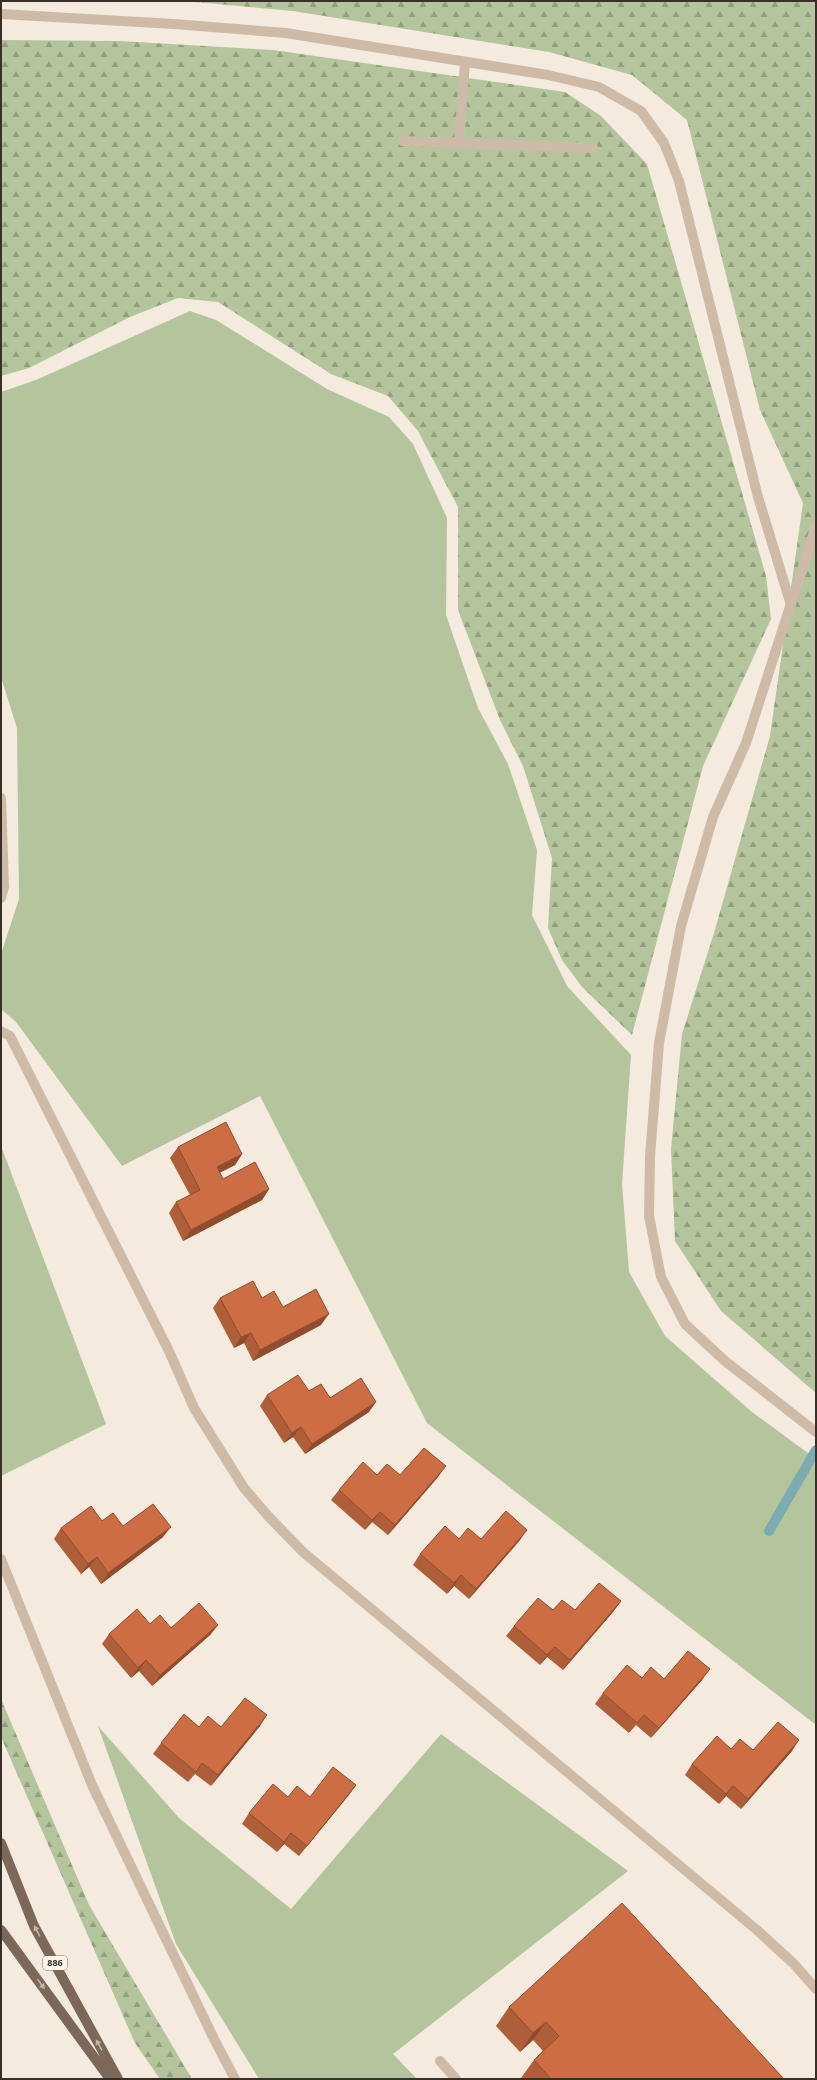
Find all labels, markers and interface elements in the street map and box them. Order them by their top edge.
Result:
one-way arrow [34,1925,40,1936]
road number: 886 [43,1956,67,1970]
one-way arrow [36,1978,45,1989]
one-way arrow [96,2039,102,2051]

